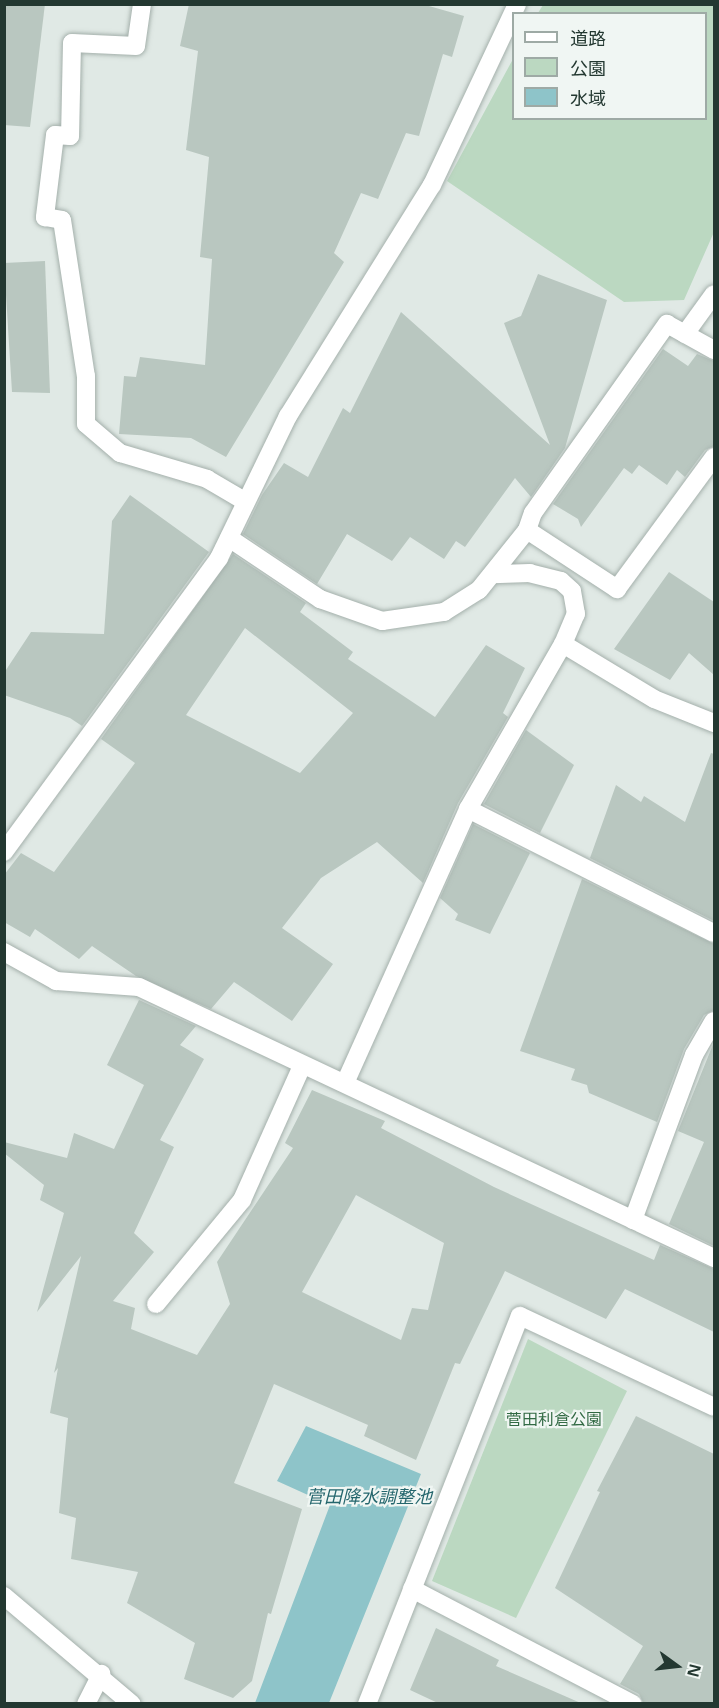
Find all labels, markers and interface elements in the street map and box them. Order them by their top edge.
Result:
legend [512,12,707,120]
text: 道路 [570,26,606,50]
text: 公園 [570,56,606,80]
text: 水域 [570,86,606,110]
park label: 菅田利倉公園 [506,1409,602,1429]
water label: 菅田降水調整池 [306,1485,432,1507]
north arrow [647,1636,707,1696]
text: N [682,1662,707,1680]

